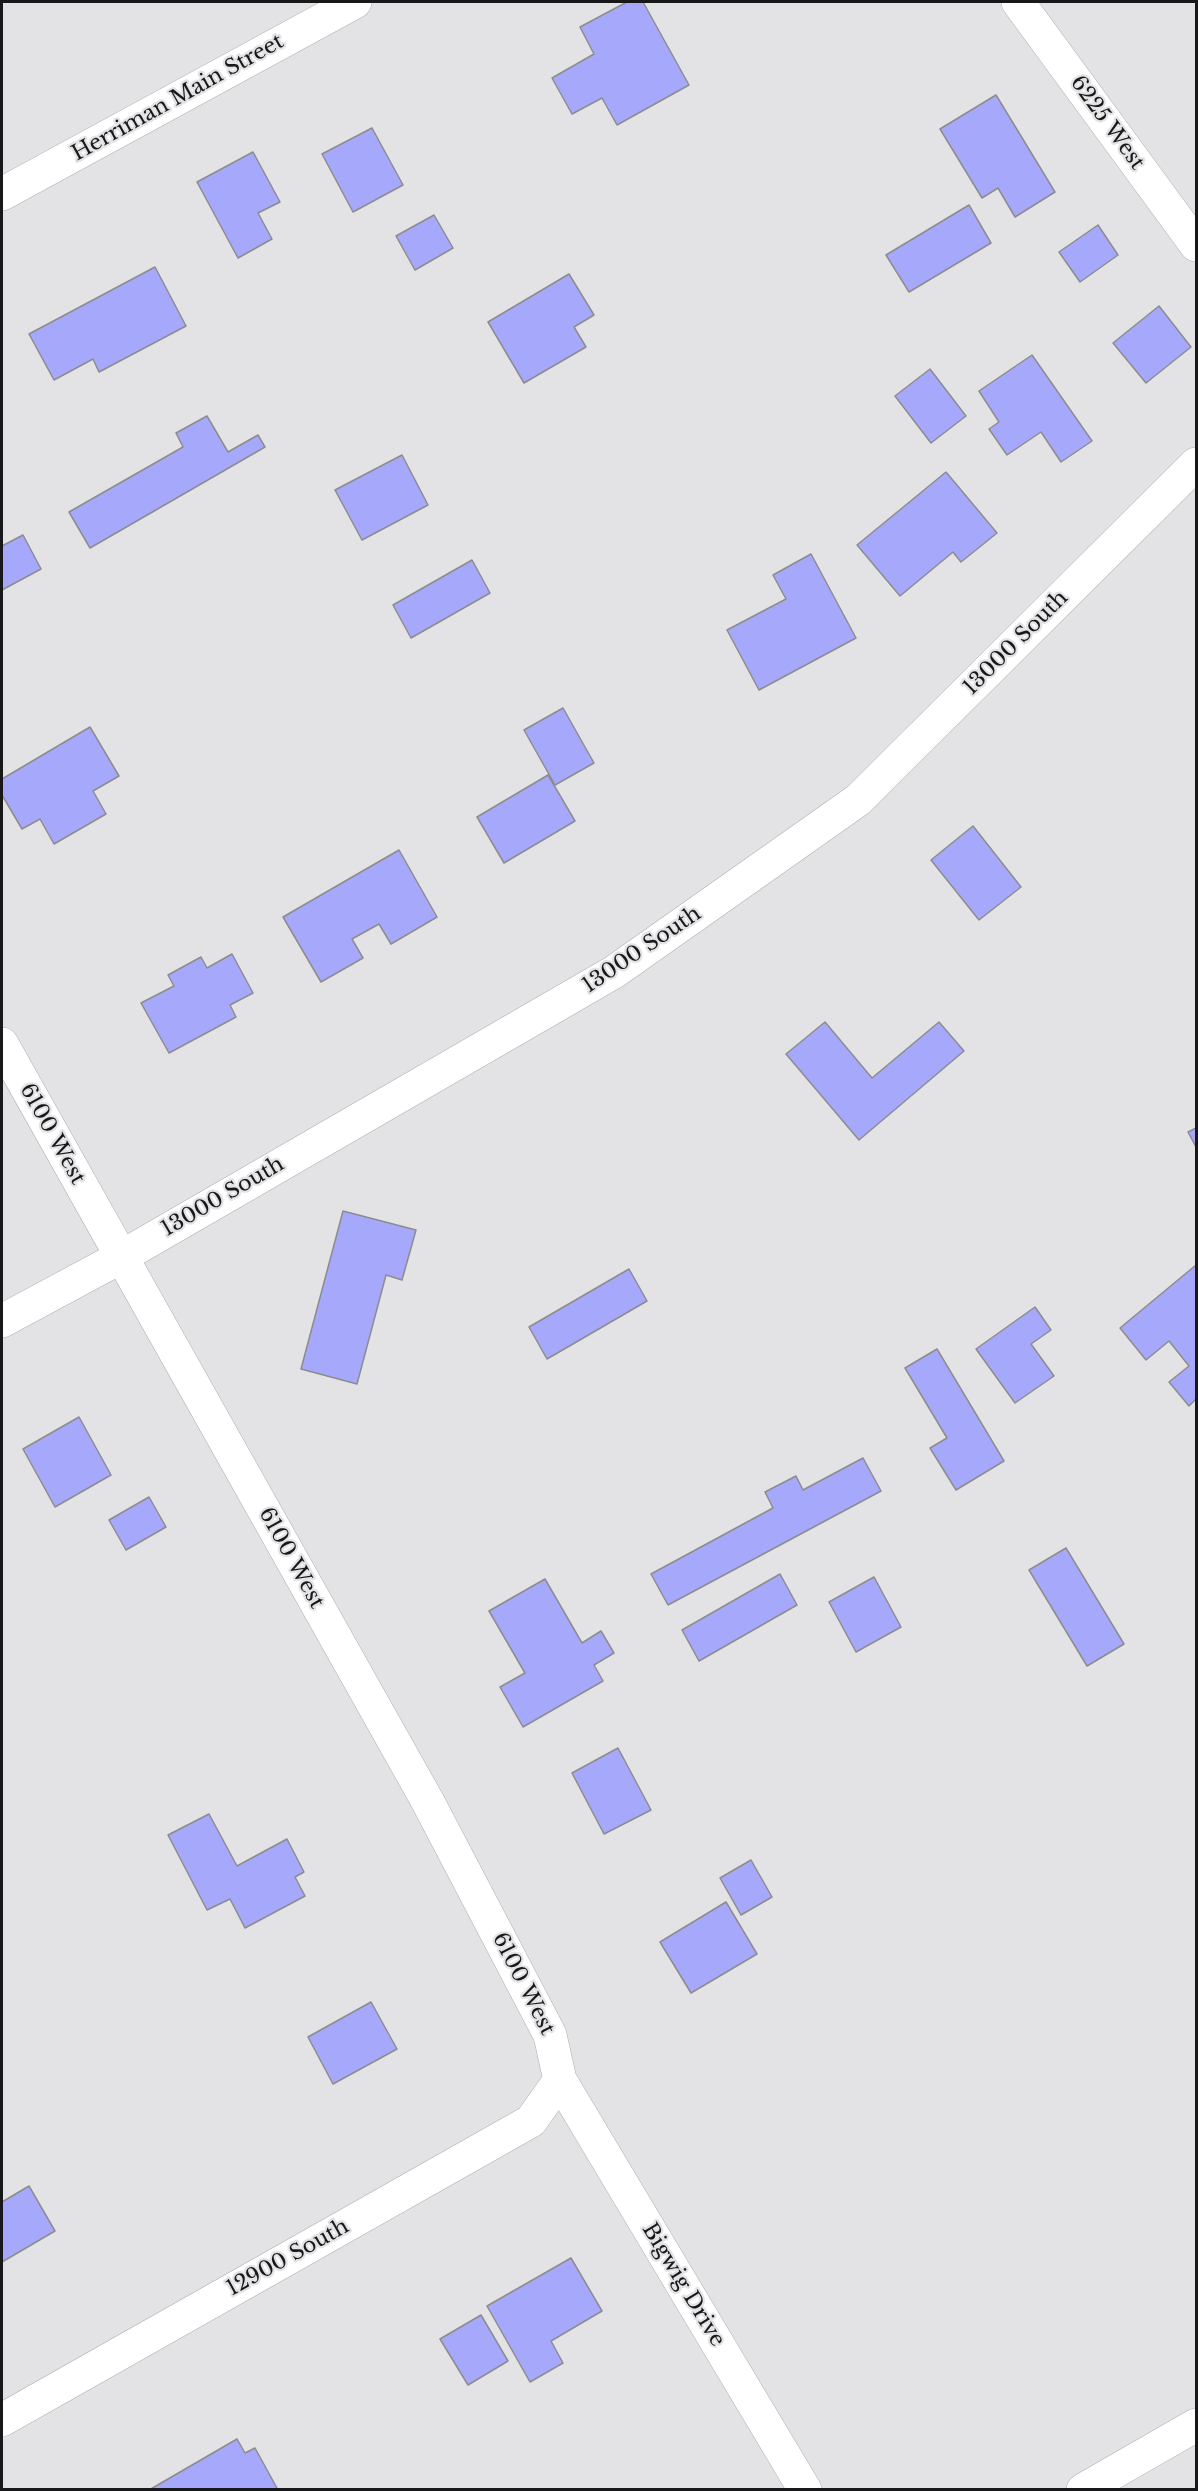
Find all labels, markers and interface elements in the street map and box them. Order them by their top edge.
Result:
street label: Herriman Main Street [68,29,288,167]
street label: 6225 West [1065,71,1149,175]
street label: 13000 South [959,586,1073,700]
street label: 13000 South [578,901,706,999]
street label: 6100 West [14,1079,90,1189]
street label: 13000 South [157,1152,289,1242]
street label: 6100 West [253,1503,329,1613]
street label: 6100 West [486,1929,560,2039]
street label: 12900 South [223,2214,353,2302]
street label: Bigwig Drive [636,2219,730,2351]

